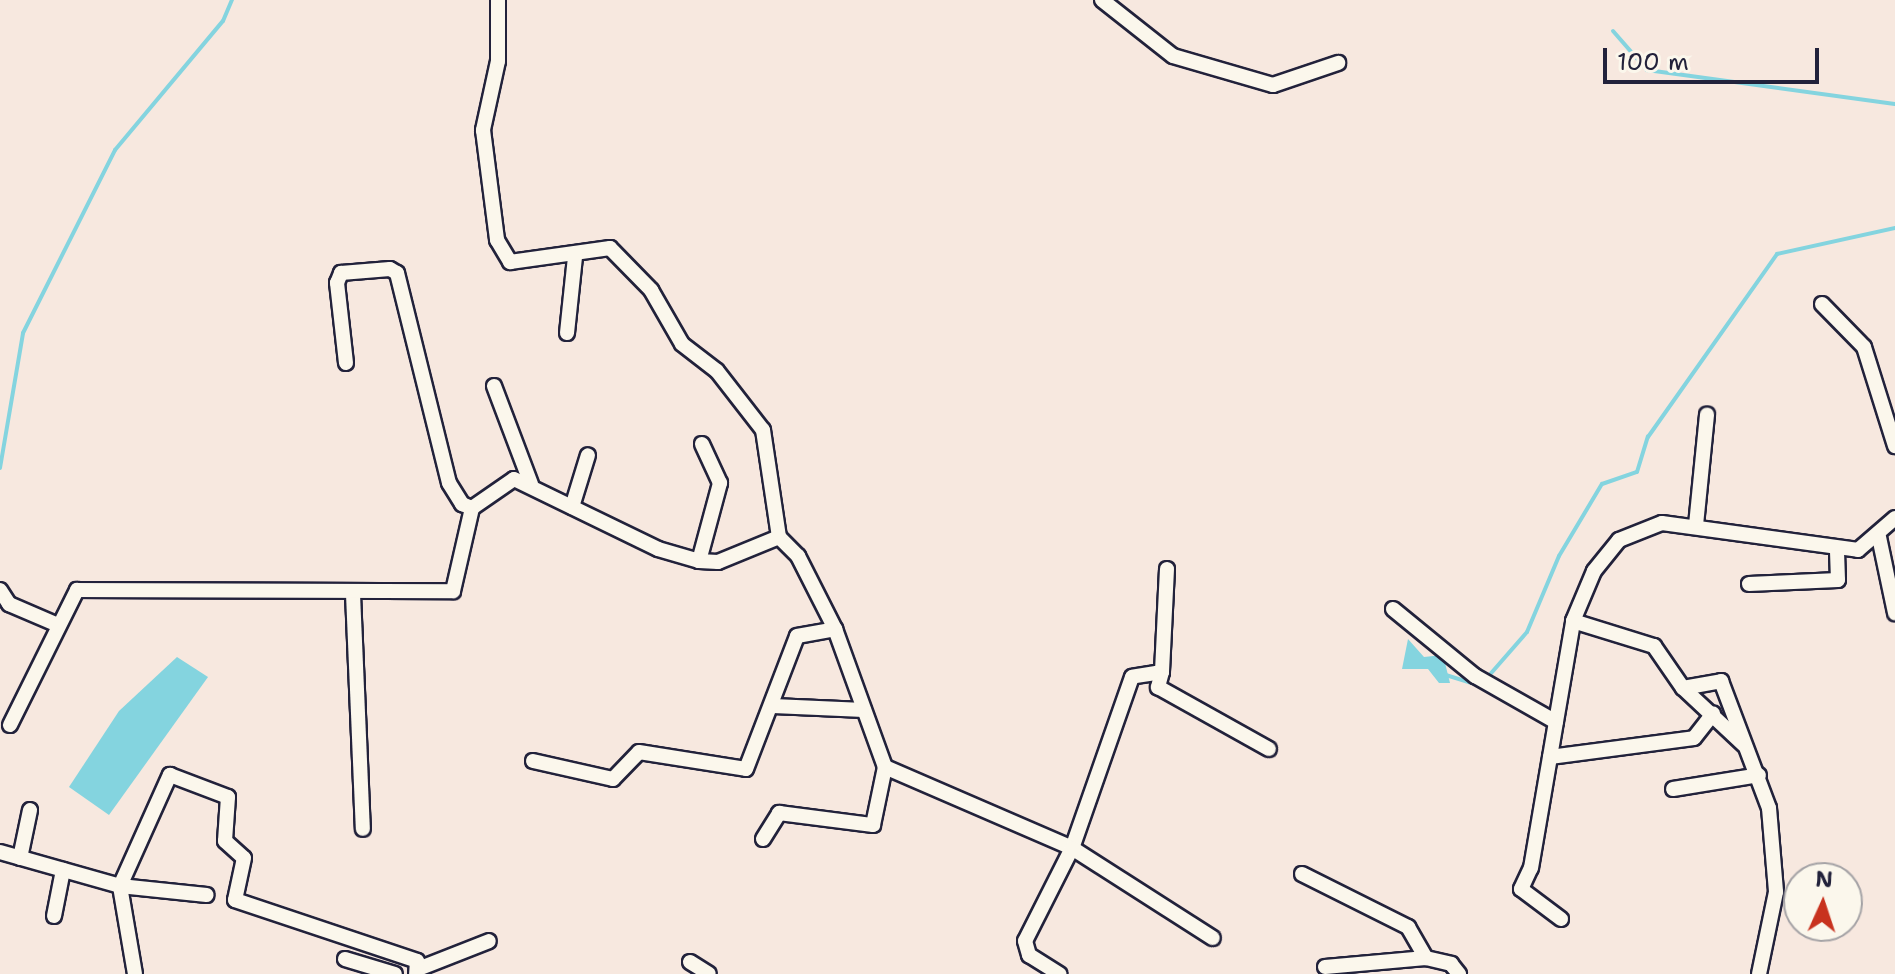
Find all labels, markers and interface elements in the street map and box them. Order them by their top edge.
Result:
scale bar [1607,32,1823,82]
text: 100 m [1617,46,1689,78]
north arrow [1783,862,1863,942]
text: N [1815,865,1834,894]

